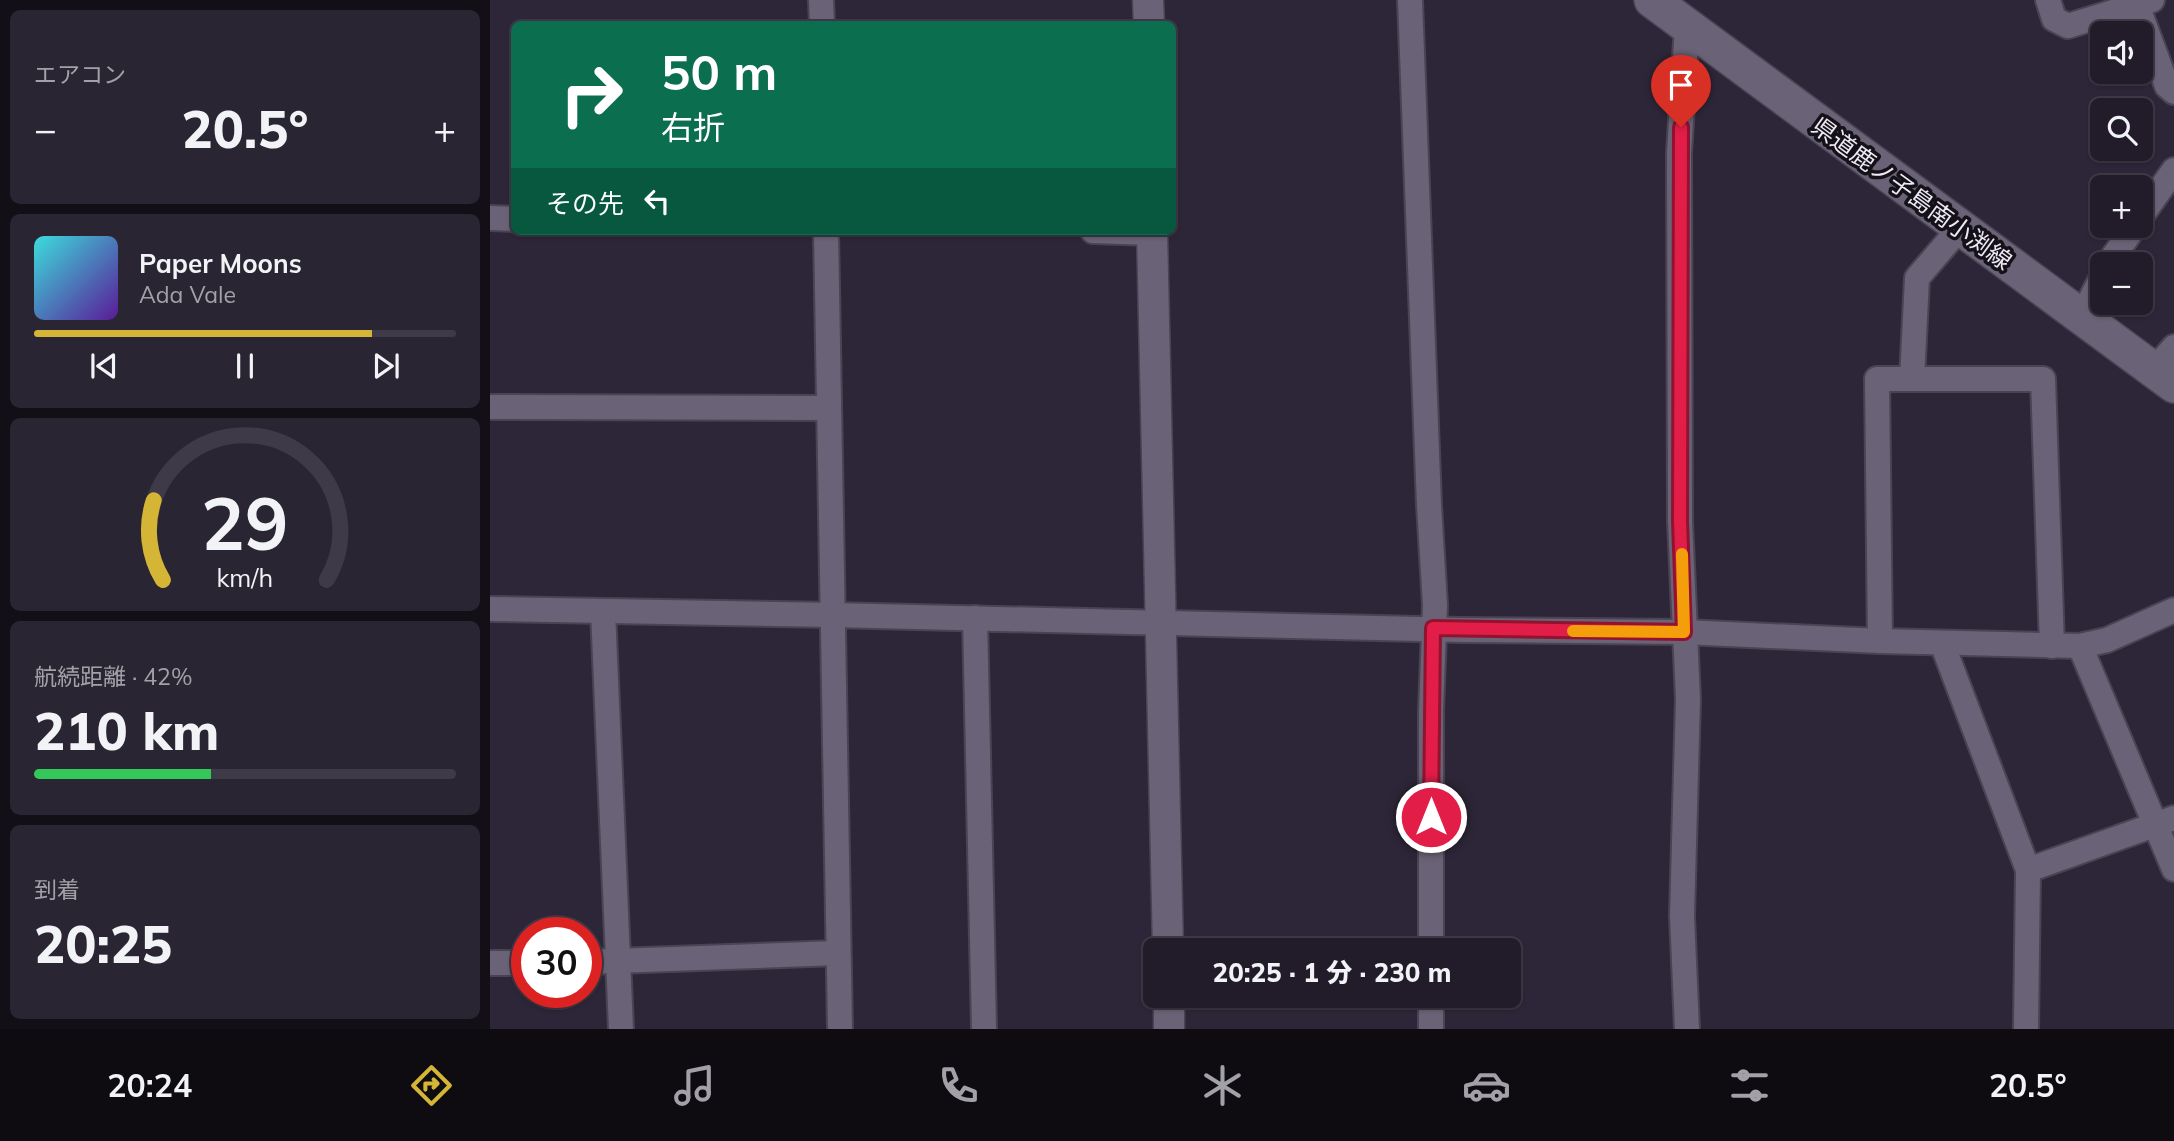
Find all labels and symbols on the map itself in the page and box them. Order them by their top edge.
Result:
pin [1651,55,1711,127]
street label: 県道鹿ノ子島南小渕線 [1806,110,2018,276]
position arrow [1394,780,1468,854]
speed limit sign: 30 [511,917,602,1008]

